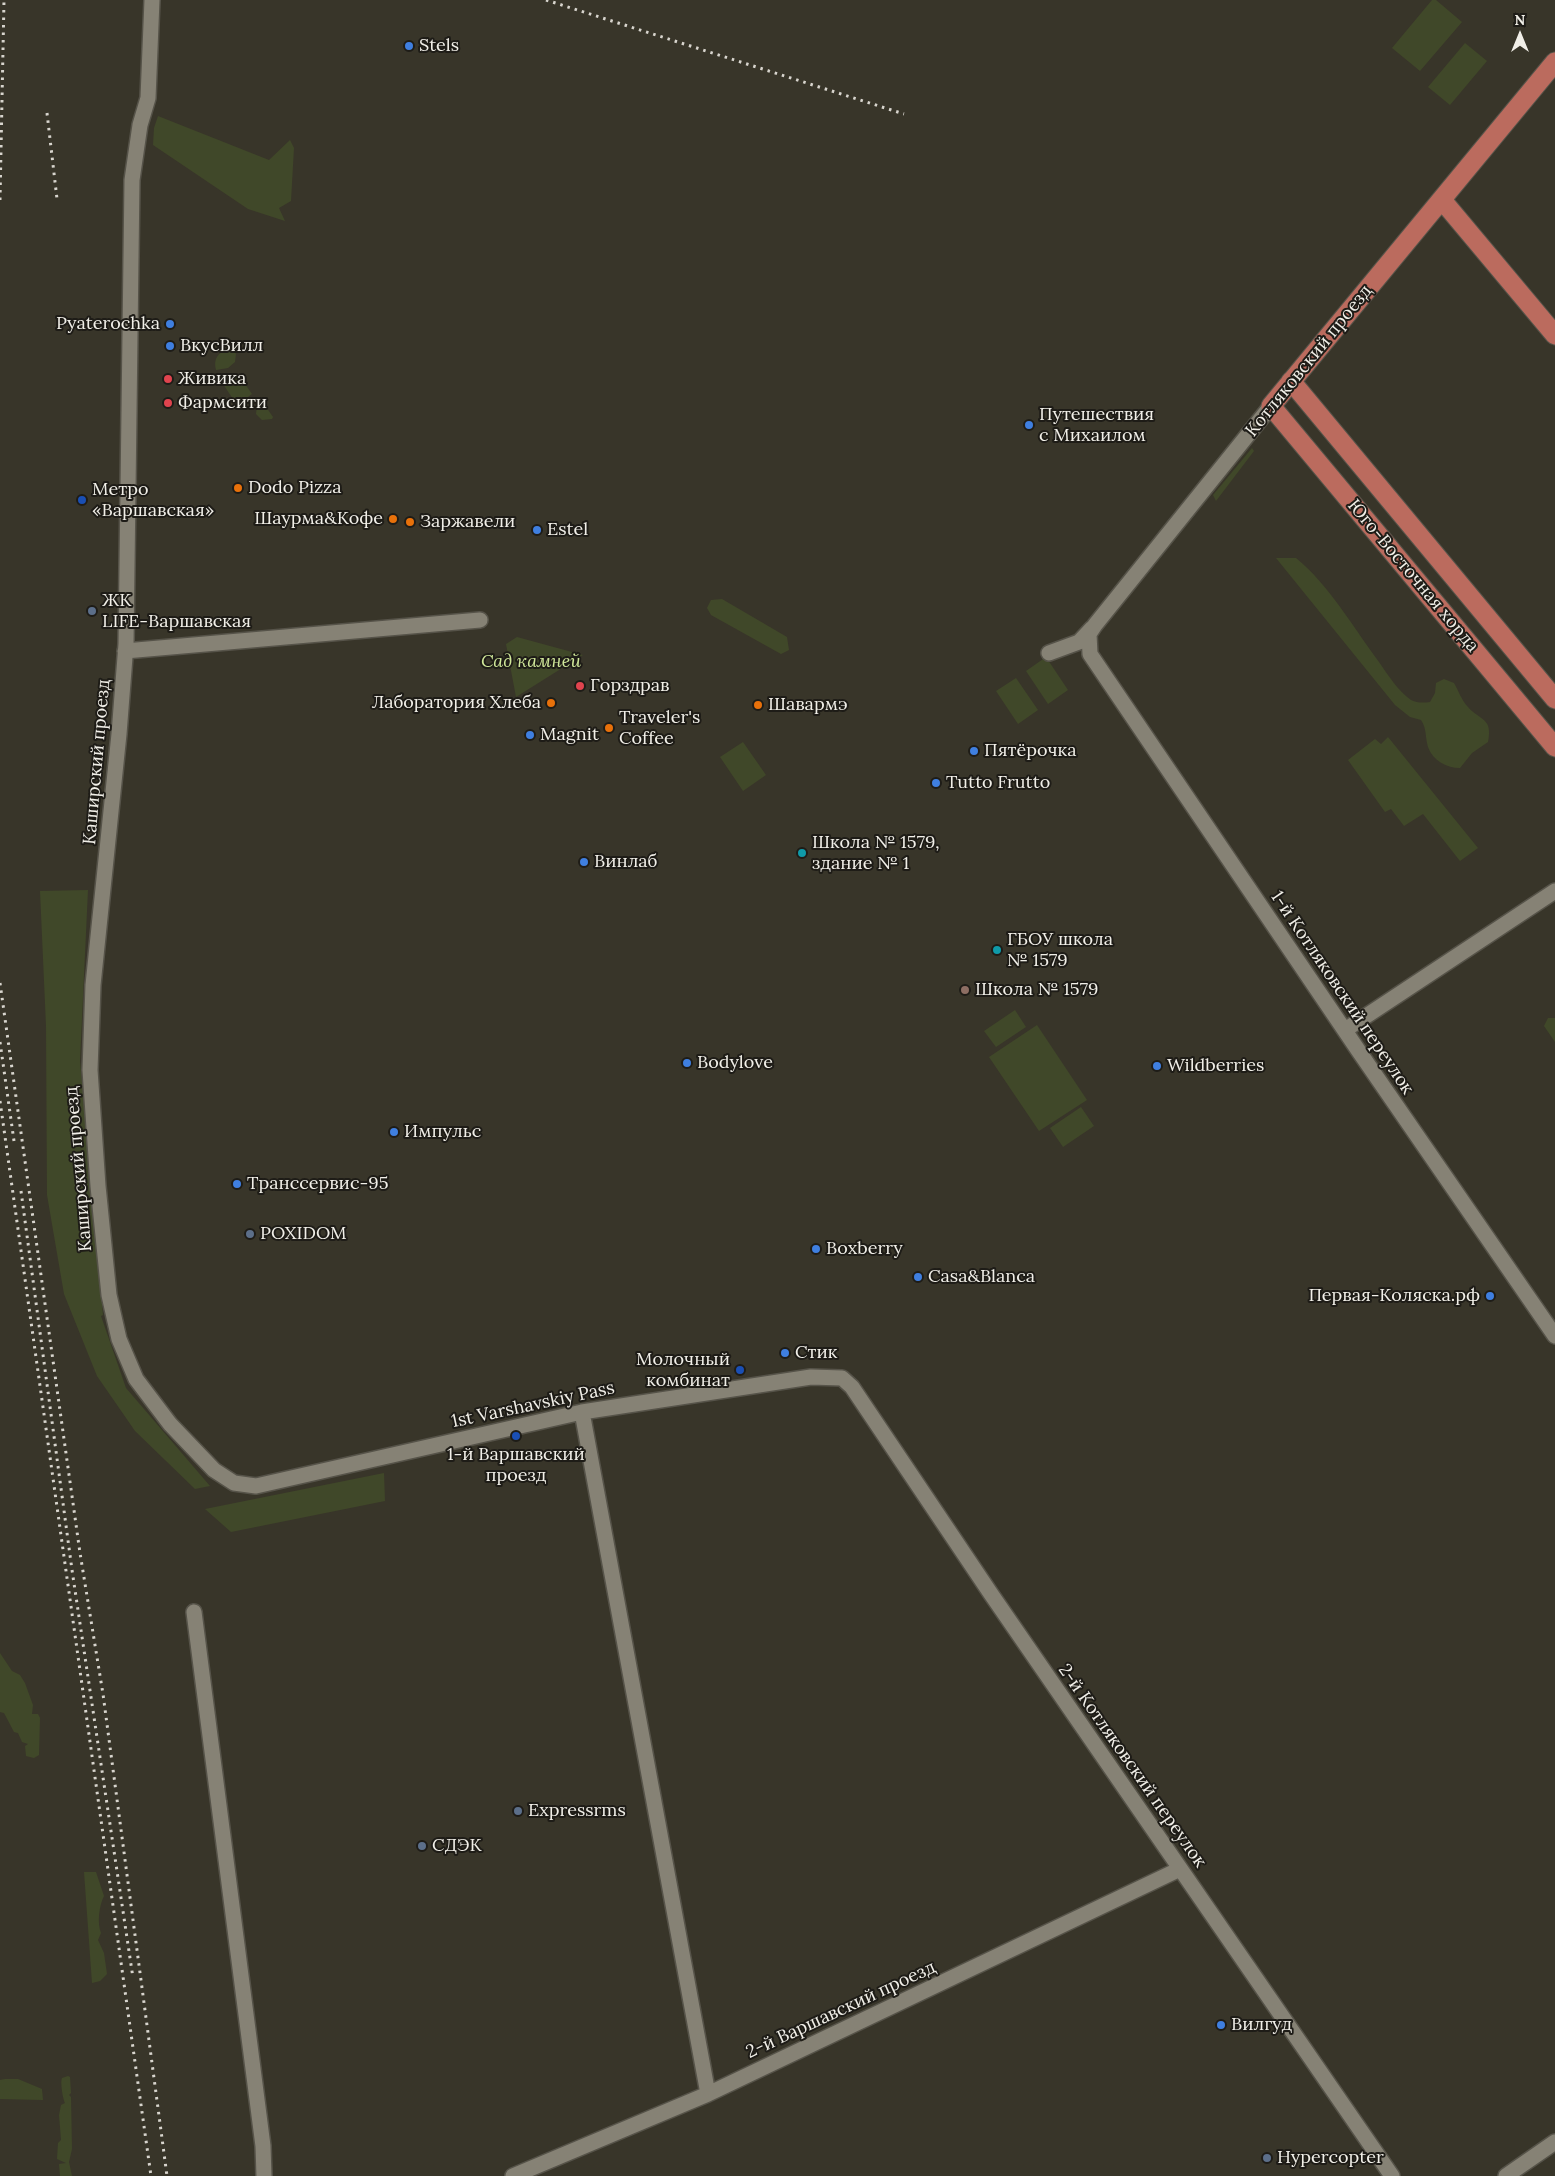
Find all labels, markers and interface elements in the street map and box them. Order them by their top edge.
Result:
north arrow [1495,10,1545,60]
text: N [1515,11,1525,29]
place label: Stels [419,35,459,57]
marker: Stels [403,40,415,52]
street label: Котляковский проезд [1241,281,1377,441]
place label: Pyaterochka [56,313,160,335]
marker: Pyaterochka [164,318,176,330]
place label: ВкусВилл [180,335,263,357]
marker: ВкусВилл [164,340,176,352]
place label: Живика [178,368,246,390]
marker: Живика [162,373,174,385]
place label: Фармсити [178,392,267,414]
marker: Фармсити [162,397,174,409]
place label: Путешествия с Михаилом [1039,404,1154,446]
marker: Путешествия с Михаилом [1023,419,1035,431]
place label: Dodo Pizza [248,477,342,499]
place label: Метро «Варшавская» [92,479,214,522]
marker: Dodo Pizza [232,482,244,494]
marker: Метро «Варшавская» [76,494,88,506]
street label: Юго-Восточная хорда [1343,495,1483,657]
place label: Шаурма&Кофе [254,508,383,530]
place label: Заржавели [420,511,515,533]
marker: Шаурма&Кофе [387,513,399,525]
marker: Заржавели [404,516,416,528]
place label: Estel [547,519,588,541]
marker: Estel [531,524,543,536]
place label: ЖК LIFE-Варшавская [102,590,251,632]
marker: ЖК LIFE-Варшавская [86,605,98,617]
park label: Сад камней [481,651,581,673]
place label: Горздрав [590,675,669,697]
street label: Каширский проезд [79,678,115,846]
marker: Горздрав [574,680,586,692]
place label: Лаборатория Хлеба [372,692,541,714]
place label: Шавармэ [768,694,848,716]
marker: Лаборатория Хлеба [545,697,557,709]
marker: Шавармэ [752,699,764,711]
place label: Traveler's Coffee [619,707,700,750]
marker: Traveler's Coffee [603,722,615,734]
place label: Magnit [540,724,599,746]
marker: Magnit [524,729,536,741]
place label: Пятёрочка [984,740,1076,762]
marker: Пятёрочка [968,745,980,757]
place label: Tutto Frutto [946,772,1050,794]
marker: Tutto Frutto [930,777,942,789]
place label: Школа № 1579, здание № 1 [812,832,940,874]
marker: Школа № 1579, здание № 1 [796,847,808,859]
place label: Винлаб [594,851,657,873]
marker: Винлаб [578,856,590,868]
street label: 1-й Котляковский переулок [1266,887,1418,1099]
place label: ГБОУ школа № 1579 [1007,929,1113,972]
marker: ГБОУ школа № 1579 [991,944,1003,956]
place label: Школа № 1579 [975,979,1098,1001]
marker: Школа № 1579 [959,984,971,996]
place label: Bodylove [697,1052,773,1074]
place label: Wildberries [1167,1055,1264,1077]
marker: Bodylove [681,1057,693,1069]
marker: Wildberries [1151,1060,1163,1072]
street label: Каширский проезд [61,1085,97,1253]
place label: Импульс [404,1121,481,1143]
marker: Импульс [388,1126,400,1138]
place label: Транссервис-95 [247,1173,388,1195]
marker: Транссервис-95 [231,1178,243,1190]
place label: POXIDOM [260,1223,347,1245]
marker: POXIDOM [244,1228,256,1240]
place label: Boxberry [826,1238,903,1260]
marker: Boxberry [810,1243,822,1255]
place label: Casa&Blanca [928,1266,1035,1288]
marker: Casa&Blanca [912,1271,924,1283]
place label: Первая-Коляска.рф [1308,1285,1480,1307]
marker: Первая-Коляска.рф [1484,1290,1496,1302]
place label: Стик [795,1342,837,1364]
marker: Стик [779,1347,791,1359]
place label: Молочный комбинат [636,1349,730,1392]
marker: Молочный комбинат [734,1364,746,1376]
street label: 1st Varshavskiy Pass [449,1377,617,1433]
marker: 1-й Варшавский проезд [510,1430,522,1442]
place label: 1-й Варшавский проезд [447,1444,585,1486]
street label: 2-й Котляковский переулок [1053,1660,1211,1872]
place label: Expressrms [528,1800,626,1822]
marker: Expressrms [512,1805,524,1817]
place label: СДЭК [432,1835,482,1857]
marker: СДЭК [416,1840,428,1852]
street label: 2-й Варшавский проезд [743,1957,939,2063]
place label: Вилгуд [1231,2014,1292,2036]
marker: Вилгуд [1215,2019,1227,2031]
place label: Hypercopter [1277,2147,1384,2169]
marker: Hypercopter [1261,2152,1273,2164]

